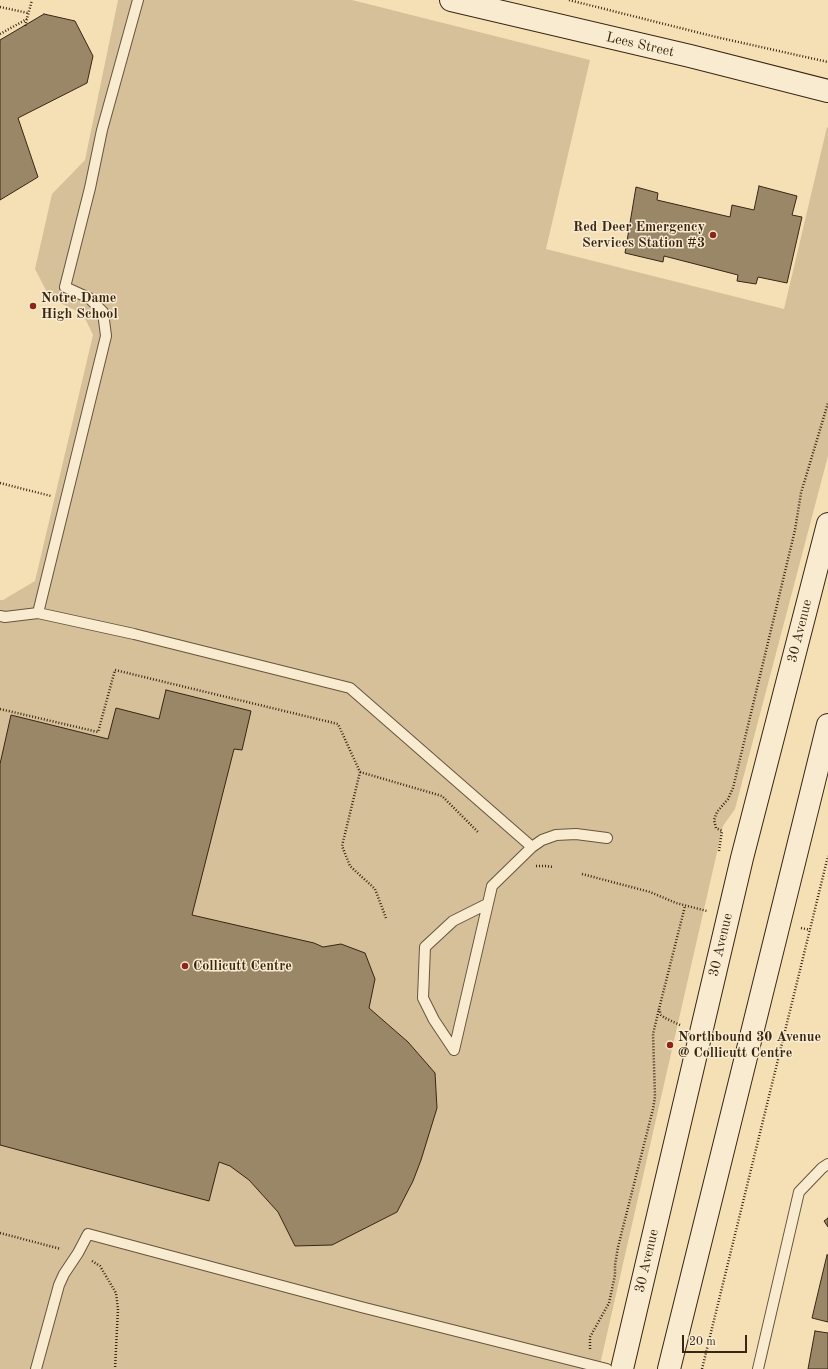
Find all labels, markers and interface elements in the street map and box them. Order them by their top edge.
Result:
street label: Lees Street [604,29,676,61]
place label: Red Deer Emergency Services Station #3 [573,219,705,252]
marker: Red Deer Emergency Services Station #3 [708,230,718,240]
place label: Notre Dame High School [41,290,118,322]
marker: Notre Dame High School [28,301,38,311]
street label: 30 Avenue [784,598,816,664]
street label: 30 Avenue [706,912,736,978]
place label: Collicutt Centre [193,958,292,974]
marker: Collicutt Centre [180,961,190,971]
place label: Northbound 30 Avenue @ Collicutt Centre [678,1029,821,1062]
marker: Northbound 30 Avenue @ Collicutt Centre [665,1040,675,1050]
street label: 30 Avenue [632,1228,662,1294]
scale bar [684,1327,749,1353]
text: 20 m [689,1336,716,1348]

